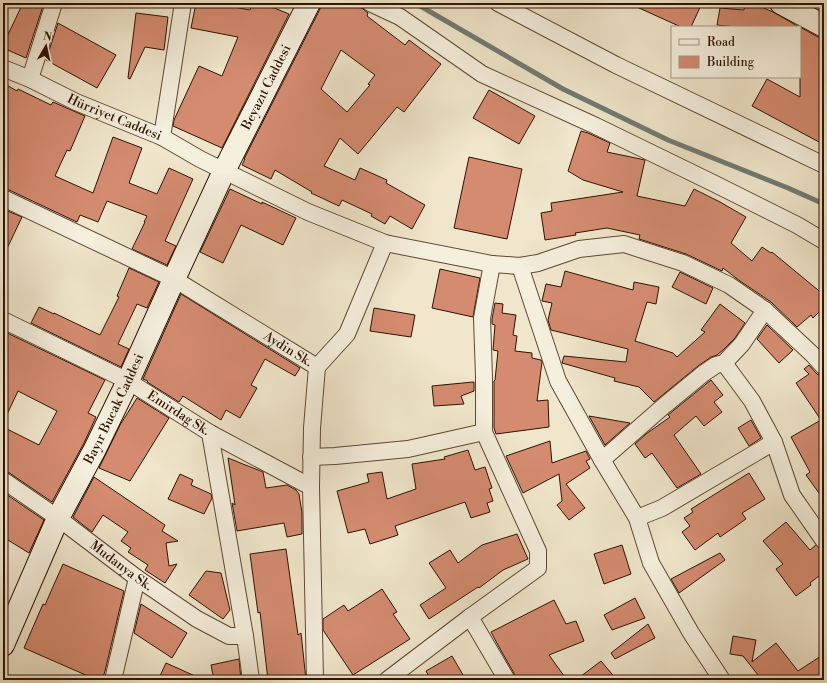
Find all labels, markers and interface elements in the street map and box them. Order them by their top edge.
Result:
north arrow [26,26,66,66]
legend [671,26,801,78]
text: N [42,30,53,45]
text: Road [707,35,735,50]
street label: Beyazıt Caddesi [238,42,295,133]
text: Building [706,55,755,70]
street label: Hürriyet Caddesi [64,91,164,144]
street label: Aydin Sk. [260,328,315,370]
street label: Bayır Bucak Caddesi [80,351,147,468]
street label: Emirdag Sk. [144,387,213,439]
street label: Mudanya Sk. [87,537,155,594]

